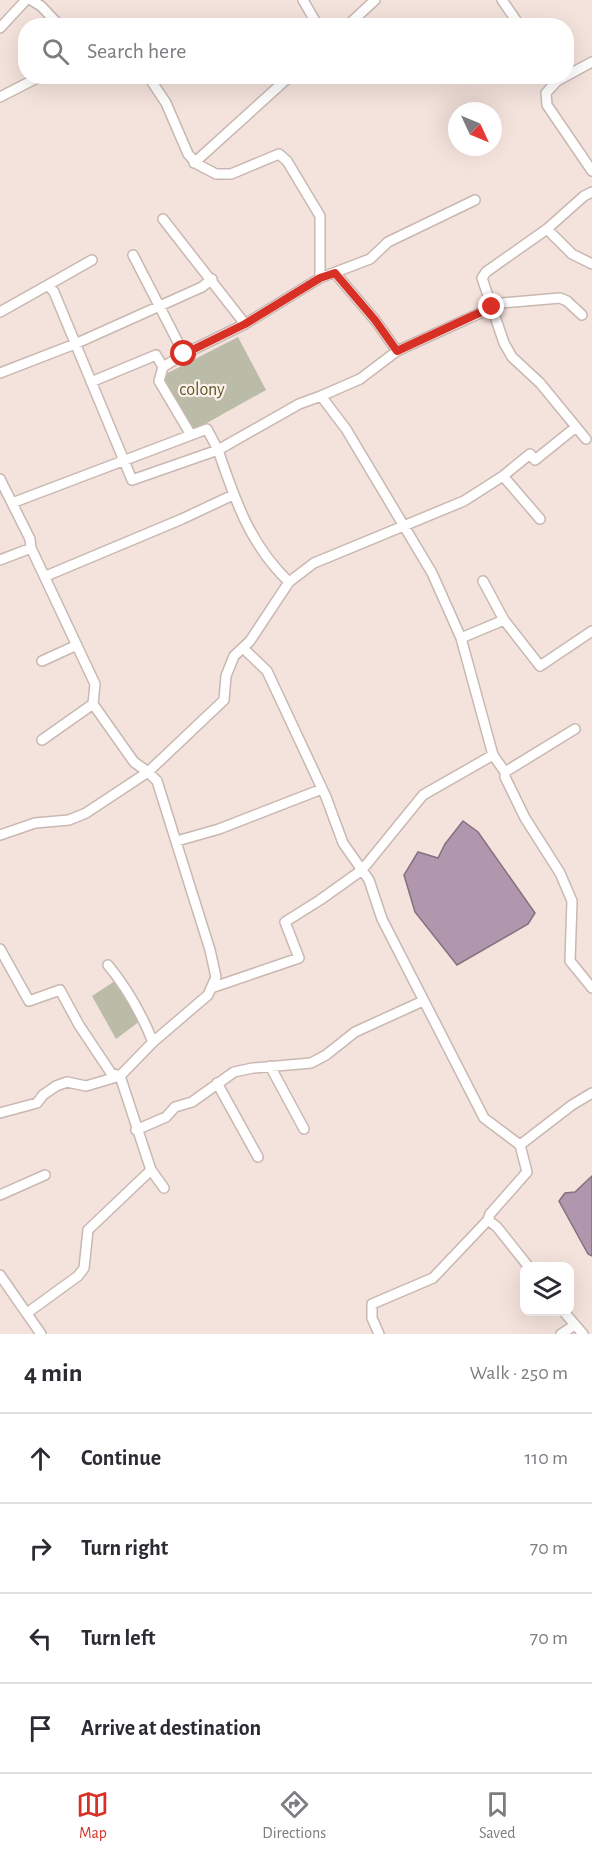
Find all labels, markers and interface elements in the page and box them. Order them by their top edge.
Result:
search box [18,18,574,84]
icon: search [39,35,72,68]
text: Search here [87,40,186,62]
north arrow [448,102,502,156]
route end [478,293,504,319]
route start [170,340,196,366]
park label: colony [179,381,225,399]
map controls [520,1262,574,1316]
button: layers [520,1262,574,1316]
text: 4 min [24,1360,83,1386]
text: Walk · 250 m [469,1363,568,1383]
icon: ahead [24,1442,57,1475]
text: Continue [81,1447,161,1469]
text: 110 m [524,1448,568,1468]
icon: right [24,1532,57,1565]
text: Turn right [81,1537,168,1559]
text: 70 m [530,1538,568,1558]
icon: left [24,1622,57,1655]
text: Turn left [81,1627,155,1649]
text: 70 m [530,1628,568,1648]
icon: arrive [24,1712,57,1745]
text: Arrive at destination [81,1717,261,1739]
tab: Map [76,1788,109,1843]
tab: Directions [262,1788,326,1843]
tab: Saved [479,1788,516,1843]

